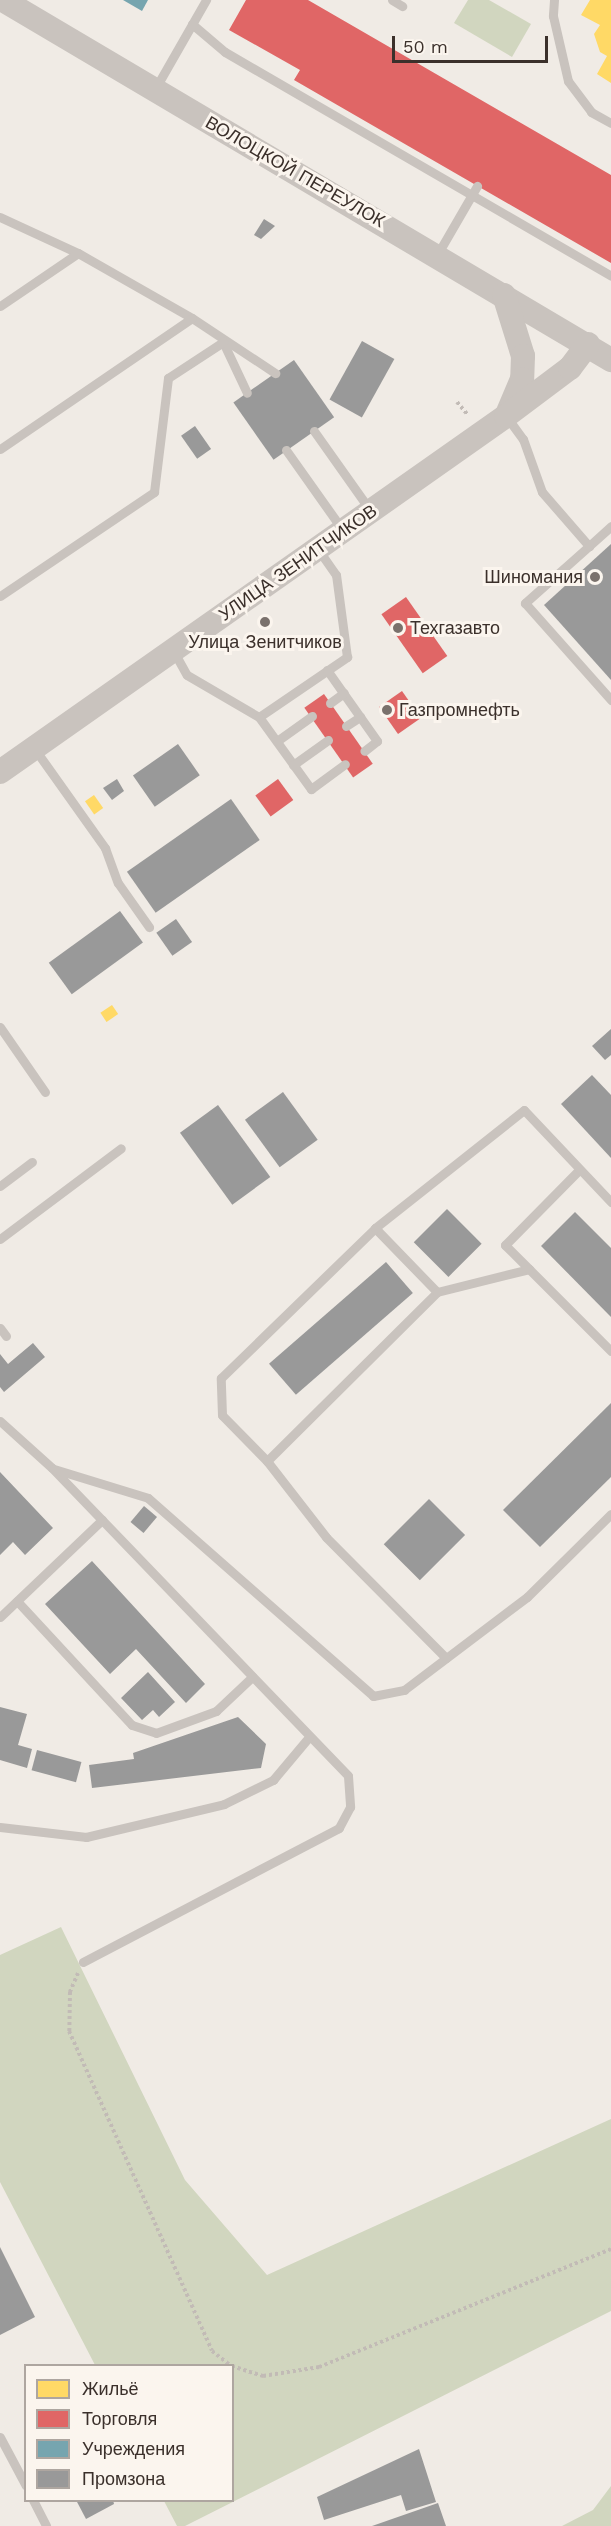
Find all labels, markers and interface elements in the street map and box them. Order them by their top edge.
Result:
scale bar [395,24,551,62]
text: 50 m [403,36,448,57]
street label: ВОЛОЦКОЙ ПЕРЕУЛОК [201,112,389,232]
street label: УЛИЦА ЗЕНИТЧИКОВ [215,500,381,626]
place label: Шиномания [484,566,583,588]
marker: Шиномания [588,570,602,584]
marker: Улица Зенитчиков [258,615,272,629]
place label: Техгазавто [410,617,500,639]
marker: Техгазавто [391,621,405,635]
place label: Улица Зенитчиков [188,631,342,653]
place label: Газпромнефть [399,699,520,721]
marker: Газпромнефть [380,703,394,717]
legend [24,2364,234,2502]
text: Жильё [82,2378,139,2399]
text: Торговля [82,2408,157,2429]
text: Учреждения [82,2438,185,2459]
text: Промзона [82,2468,165,2489]

